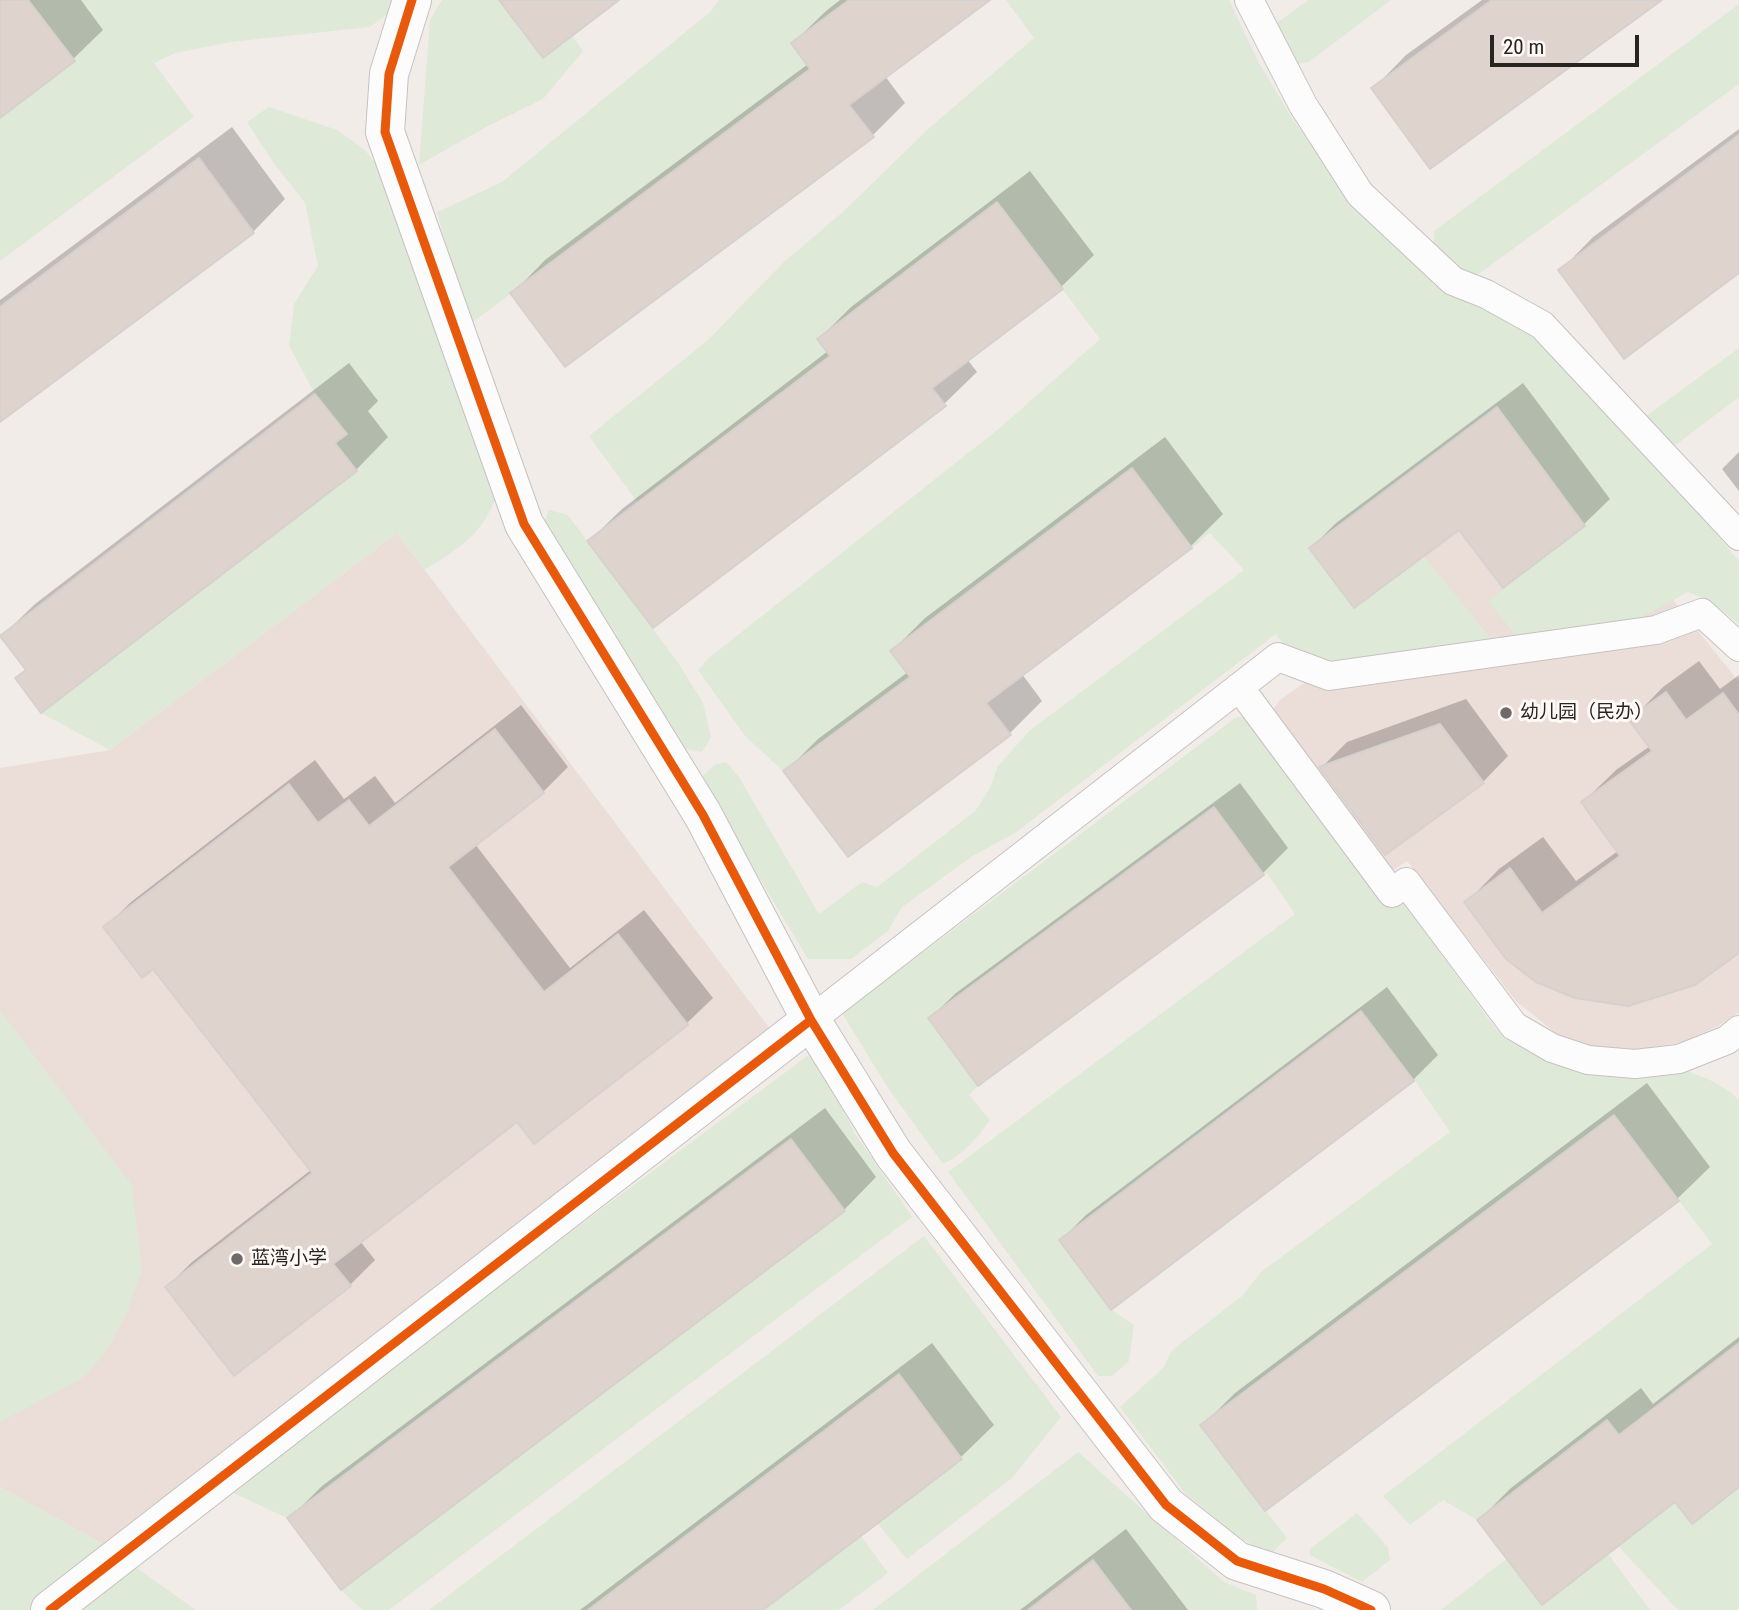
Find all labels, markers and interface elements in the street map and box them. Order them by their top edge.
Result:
scale bar [1494,21,1643,65]
text: 20 m [1503,35,1544,59]
place label: 幼儿园（民办） [1520,702,1653,724]
marker: 幼儿园（民办） [1498,705,1514,721]
place label: 蓝湾小学 [251,1248,327,1270]
marker: 蓝湾小学 [229,1251,245,1267]

